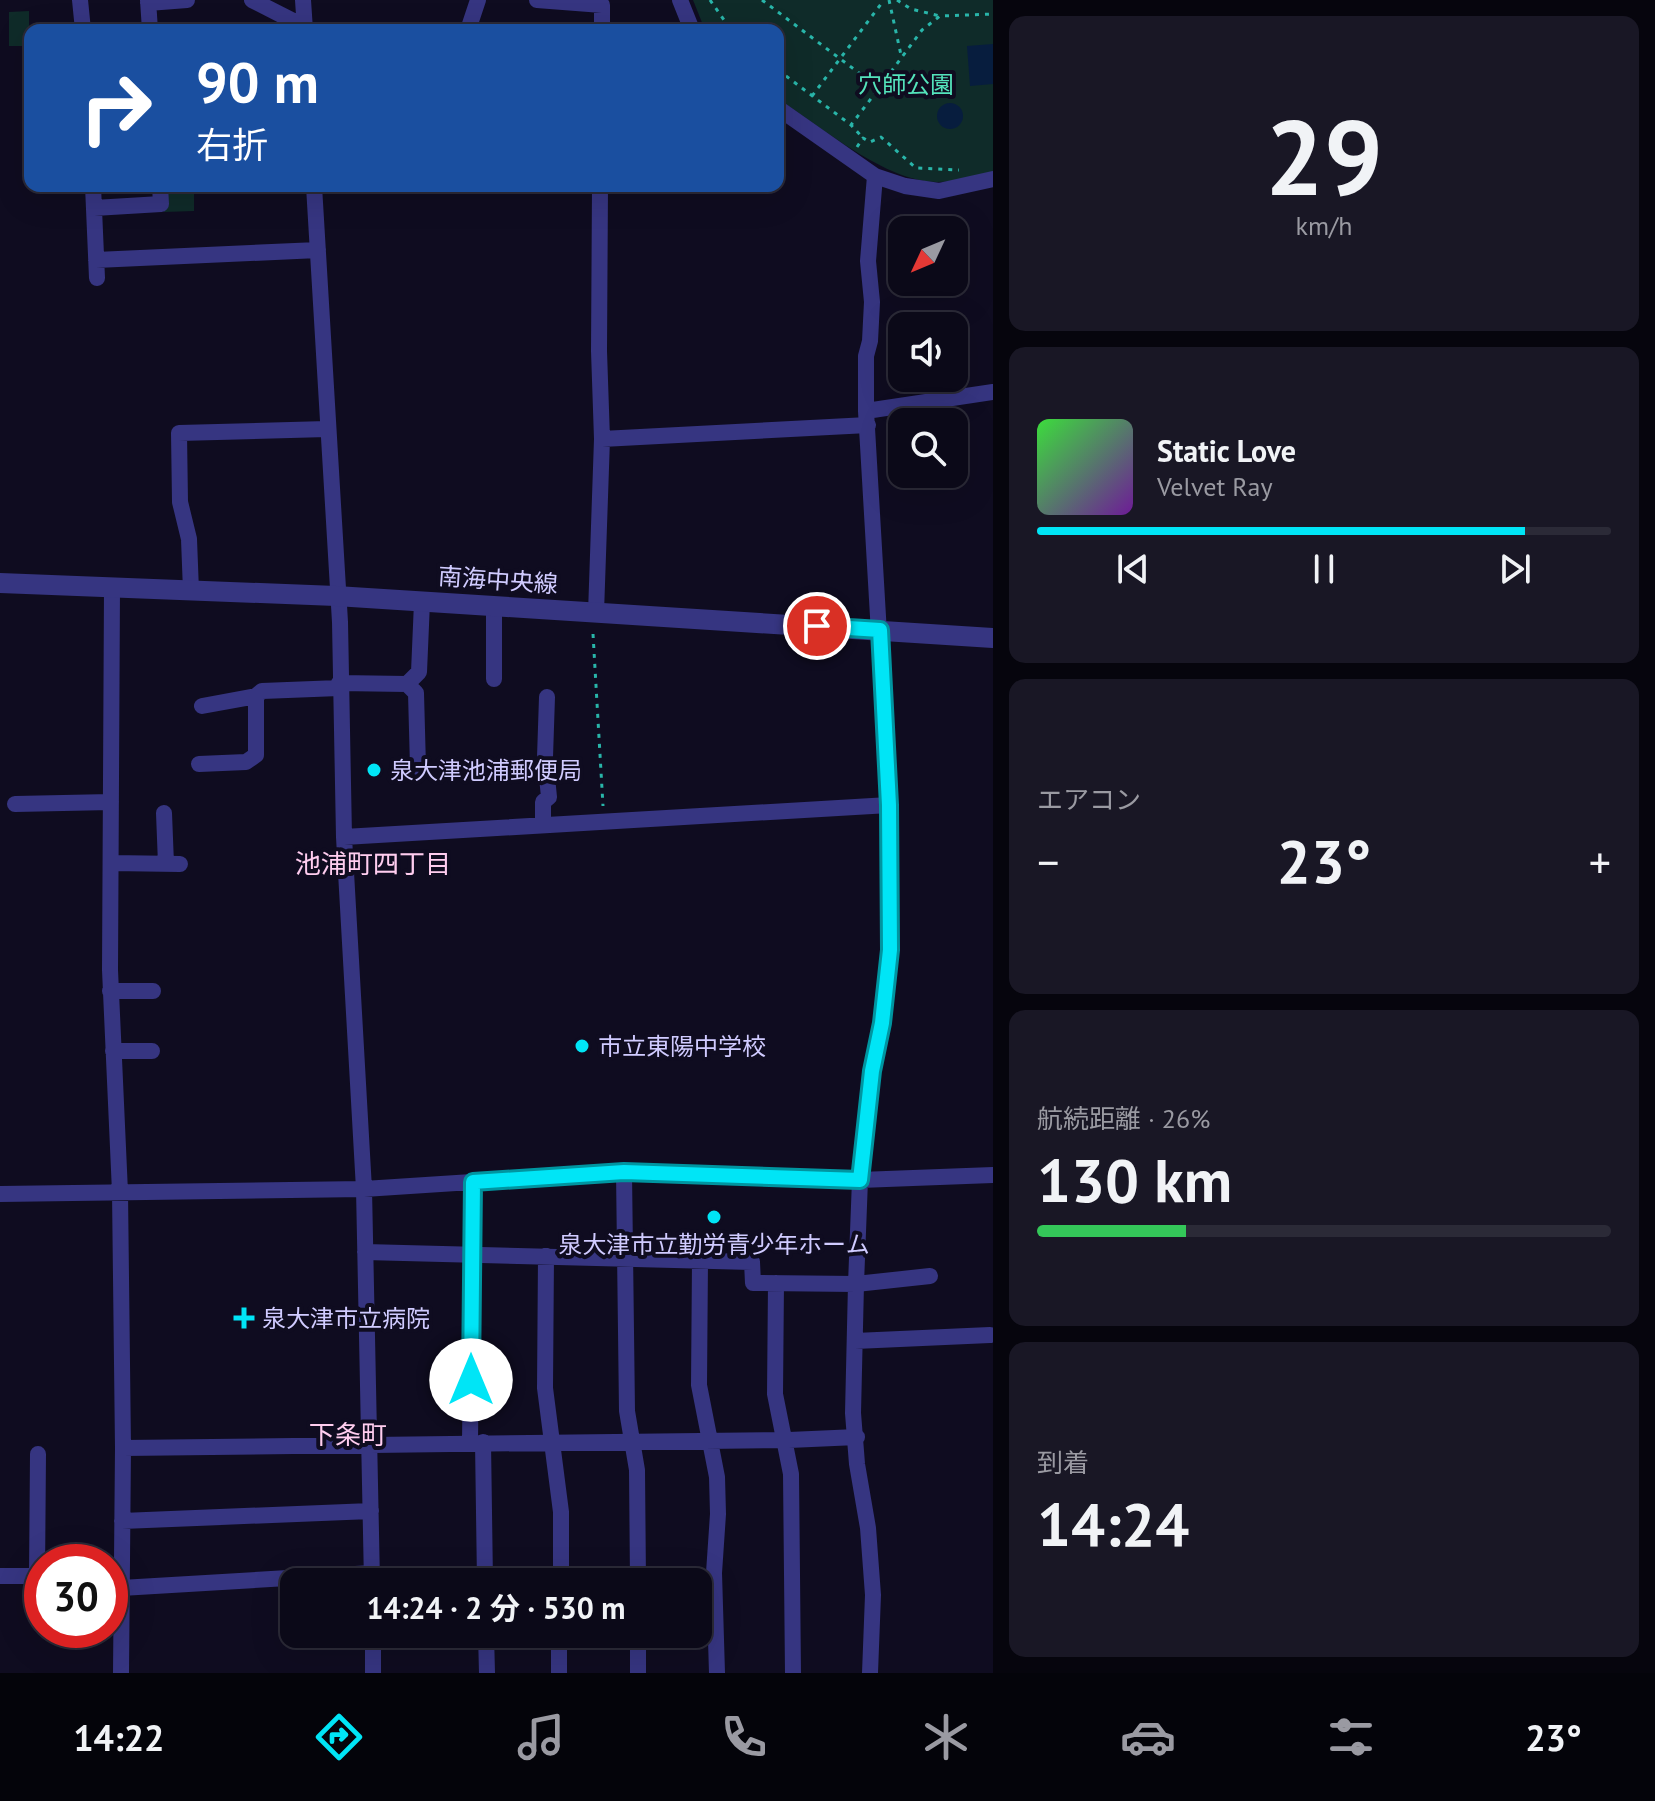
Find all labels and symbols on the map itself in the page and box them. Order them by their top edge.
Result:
park label: 穴師公園 [858,69,954,100]
north arrow [888,216,968,296]
street label: 南海中央線 [437,560,559,600]
pin [783,592,851,660]
place label: 泉大津池浦郵便局 [390,755,582,786]
marker: 泉大津池浦郵便局 [365,761,383,779]
district label: 池浦町四丁目 [295,847,451,880]
place label: 市立東陽中学校 [598,1031,766,1062]
marker: 市立東陽中学校 [573,1037,591,1055]
marker: 泉大津市立勤労青少年ホーム [705,1208,723,1226]
place label: 泉大津市立勤労青少年ホーム [558,1229,870,1260]
place label: 泉大津市立病院 [262,1303,430,1334]
marker: 泉大津市立病院 [233,1307,255,1329]
position arrow [429,1338,513,1422]
district label: 下条町 [309,1418,387,1451]
speed limit sign: 30 [24,1544,128,1648]

